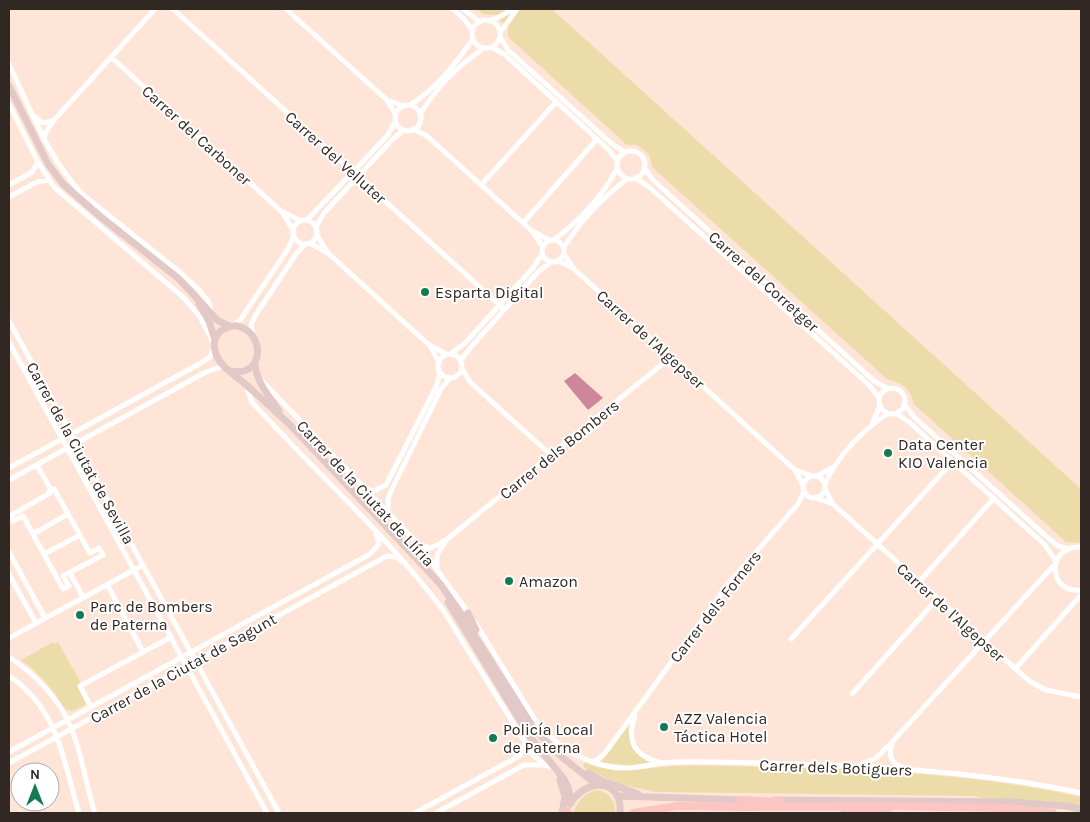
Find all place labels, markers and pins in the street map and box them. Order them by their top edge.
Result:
place label: Esparta Digital [435,283,543,302]
marker: Esparta Digital [419,286,431,298]
place label: Data Center KIO Valencia [898,435,988,472]
marker: Data Center KIO Valencia [882,447,894,459]
place label: Amazon [519,572,578,591]
marker: Amazon [503,575,515,587]
place label: Parc de Bombers de Paterna [90,597,213,634]
marker: Parc de Bombers de Paterna [74,609,86,621]
place label: AZZ Valencia Táctica Hotel [674,709,767,746]
place label: Policía Local de Paterna [503,720,593,757]
marker: AZZ Valencia Táctica Hotel [658,721,670,733]
marker: Policía Local de Paterna [487,732,499,744]

